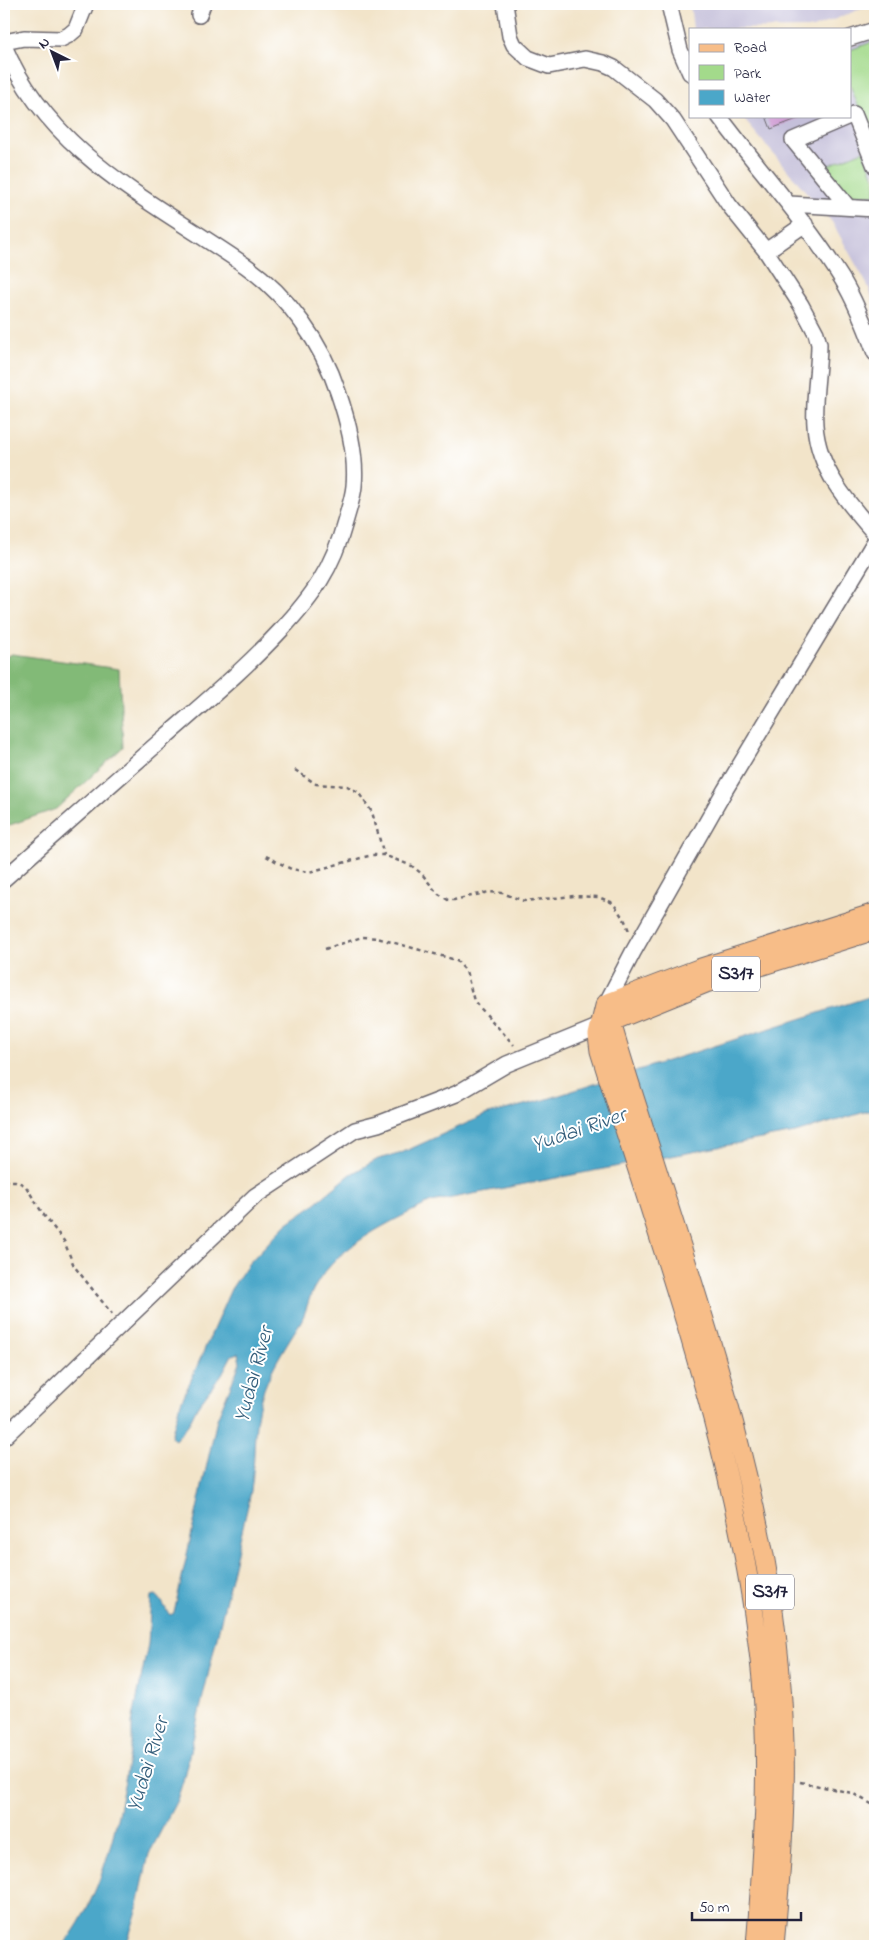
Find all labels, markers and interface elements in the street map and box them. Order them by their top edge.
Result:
north arrow [28,28,78,78]
legend [689,28,852,118]
text: N [34,32,55,54]
text: Road [734,37,767,59]
text: Park [734,63,762,85]
text: Water [734,87,770,109]
road number: S317 [712,956,760,992]
water label: Yudai River [527,1099,634,1162]
water label: Yudai River [227,1320,284,1427]
road number: S317 [746,1574,794,1610]
water label: Yudai River [119,1710,180,1817]
scale bar [692,1890,800,1922]
text: 50 m [699,1897,730,1919]

